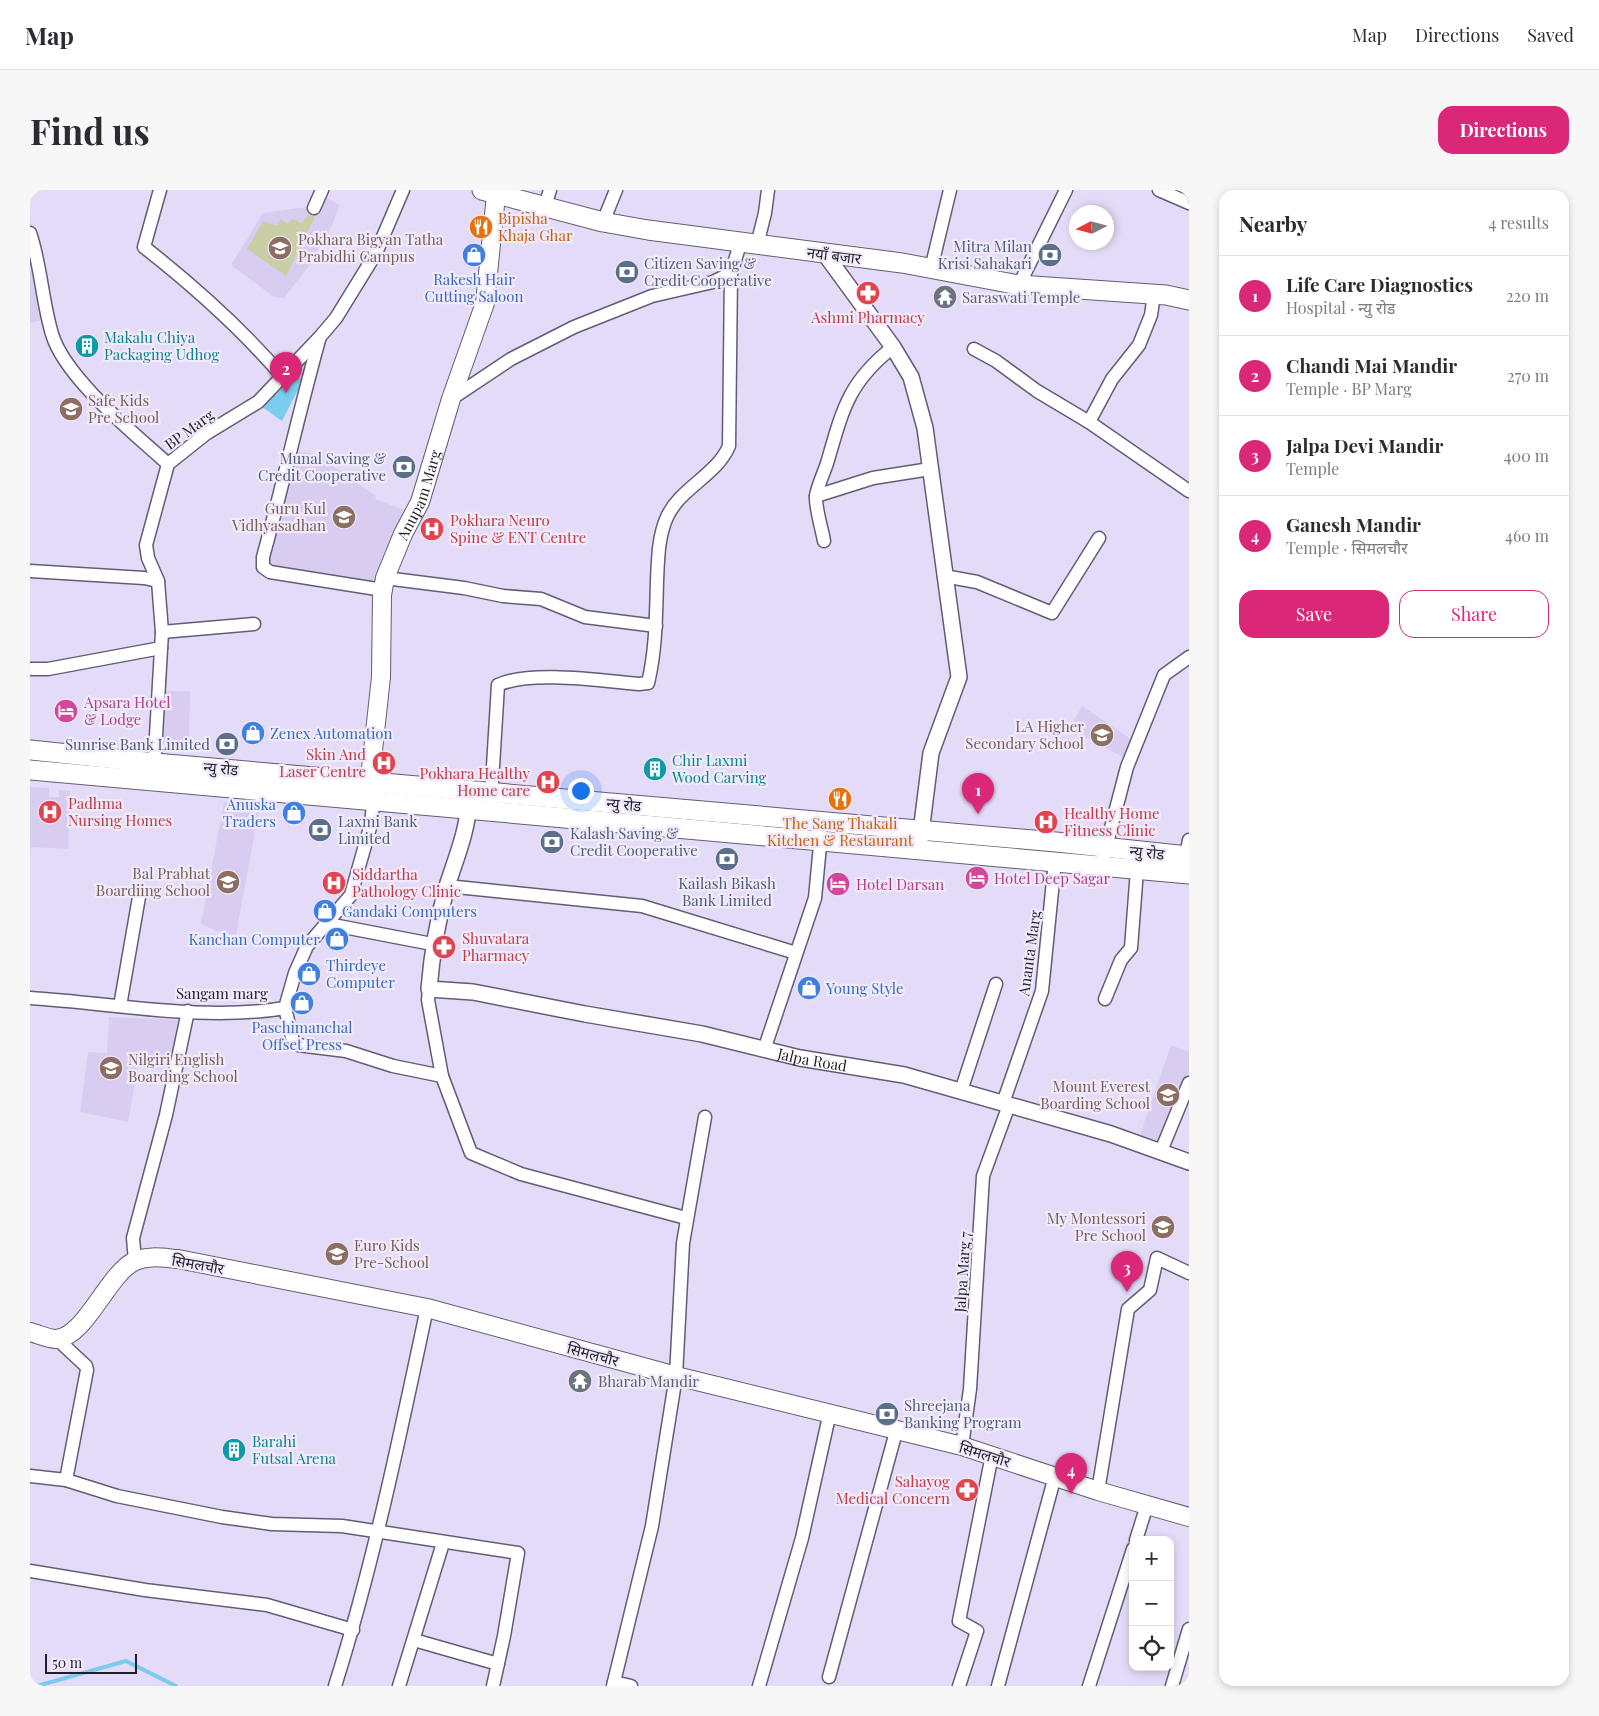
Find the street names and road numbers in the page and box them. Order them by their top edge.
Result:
street label: नयाँ बजार [806,242,863,268]
street label: BP Marg [160,404,218,454]
street label: Anupam Marg [391,447,445,544]
street label: न्यु रोड [203,757,240,781]
street label: न्यु रोड [606,793,643,817]
street label: न्यु रोड [1128,840,1166,865]
street label: Ananta Marg [1013,909,1045,998]
street label: Sangam marg [176,983,268,1003]
street label: Jalpa Road [775,1043,849,1076]
street label: Jalpa Marg 7 [949,1231,975,1314]
street label: सिमलचौर [170,1250,227,1279]
street label: सिमलचौर [565,1338,622,1371]
street label: सिमलचौर [957,1437,1014,1472]

